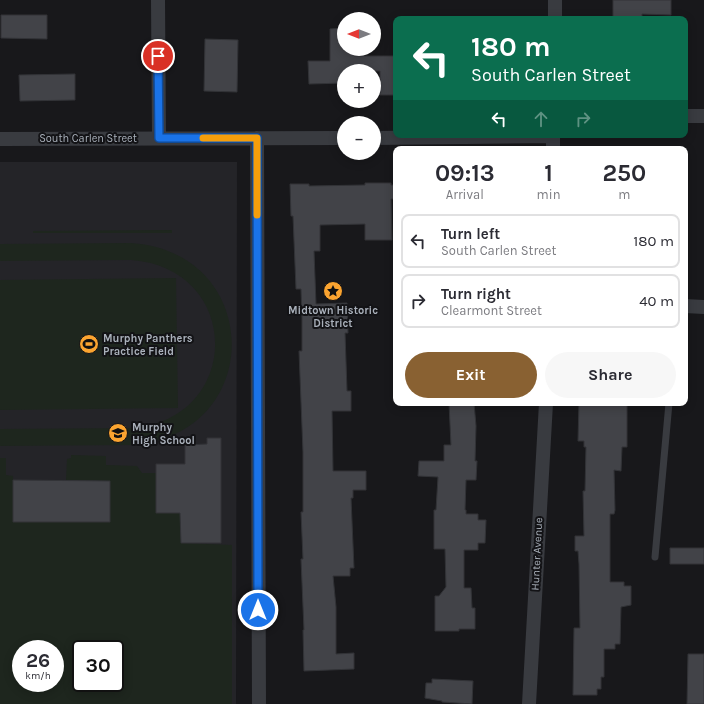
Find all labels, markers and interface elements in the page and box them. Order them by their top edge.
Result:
north arrow [337,12,381,56]
map controls [337,12,381,160]
text: 180 m [471,30,550,63]
icon: left [405,32,457,84]
pin [141,39,175,73]
icon: arrive [147,45,169,67]
button: + [337,64,381,108]
text: South Carlen Street [471,64,631,86]
icon: left [488,108,510,130]
icon: ahead [530,108,552,130]
icon: right [572,108,594,130]
button: − [337,116,381,160]
street label: South Carlen Street [39,132,137,145]
text: 09:13 [435,159,495,187]
text: 1 [544,159,553,187]
text: 250 [602,159,646,187]
text: Arrival [446,187,484,202]
text: min [537,187,560,202]
text: m [618,187,630,202]
text: Turn left [441,225,500,243]
icon: left [407,230,429,252]
text: 180 m [633,232,674,250]
text: South Carlen Street [441,243,556,258]
place icon: Midtown Historic District [322,280,344,302]
text: Turn right [441,285,511,303]
icon: right [407,290,429,312]
text: 40 m [639,292,674,310]
text: Clearmont Street [441,303,542,318]
place label: Midtown Historic District [288,304,378,330]
place label: Murphy Panthers Practice Field [103,332,193,358]
sports icon: Murphy Panthers Practice Field [78,333,100,355]
button: Exit [405,352,537,398]
button: Share [545,352,676,398]
place label: Murphy High School [132,421,195,447]
school or university icon: Murphy High School [107,422,129,444]
street label: Hunter Avenue [529,517,545,591]
position arrow [237,589,279,631]
speed limit sign: 30 [72,640,124,692]
text: 26 [26,649,50,672]
text: km/h [25,670,51,682]

